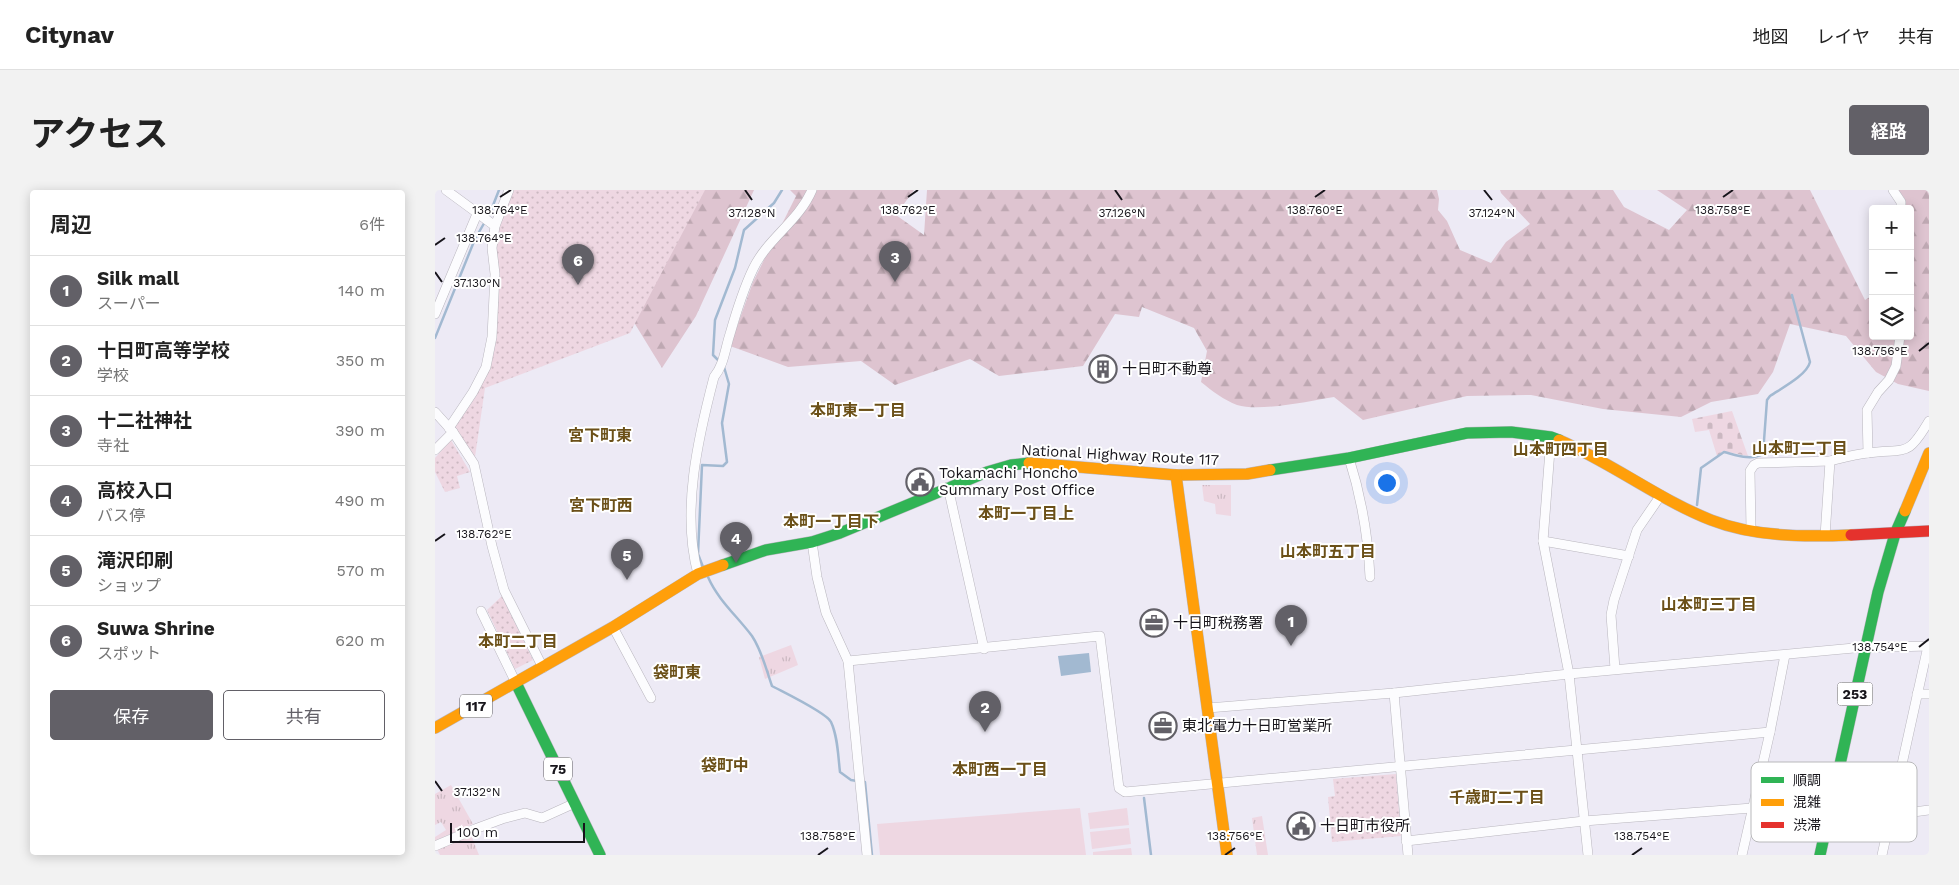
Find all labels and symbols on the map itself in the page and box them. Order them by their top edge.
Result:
text: 138.764°E [472,203,528,217]
text: 138.762°E [880,203,936,217]
text: 138.760°E [1287,203,1343,217]
text: 138.758°E [1695,203,1751,217]
text: 37.128°N [728,206,776,220]
text: 37.126°N [1098,206,1146,220]
text: 37.124°N [1469,206,1515,220]
text: 138.764°E [456,231,512,245]
pin: 3 [879,241,911,282]
pin: 6 [562,244,594,285]
text: 37.130°N [453,276,501,290]
text: 138.756°E [1852,344,1908,358]
building icon: 十日町不動尊 [1088,354,1118,384]
place label: 十日町不動尊 [1122,360,1212,378]
district label: 本町東一丁目 [810,401,906,420]
district label: 宮下町東 [568,426,632,445]
district label: 山本町二丁目 [1752,439,1848,458]
district label: 山本町四丁目 [1513,440,1609,459]
street label: National Highway Route 117 [1021,441,1219,469]
place label: Tokamachi Honcho Summary Post Office [939,464,1095,499]
public building icon: Tokamachi Honcho Summary Post Office [905,467,935,497]
your location [1374,470,1400,496]
district label: 宮下町西 [569,496,633,515]
district label: 本町一丁目上 [978,504,1074,523]
district label: 本町一丁目下 [783,512,879,531]
pin: 4 [720,522,752,563]
text: 138.762°E [456,527,512,541]
pin: 5 [611,539,643,580]
district label: 山本町五丁目 [1280,542,1376,561]
district label: 山本町三丁目 [1661,595,1757,614]
pin: 1 [1275,605,1307,646]
office icon: 十日町税務署 [1139,608,1169,638]
place label: 十日町税務署 [1173,614,1263,632]
district label: 本町二丁目 [478,632,558,651]
text: 138.754°E [1852,640,1908,654]
district label: 袋町東 [653,663,701,682]
road number: 253 [1837,682,1873,706]
pin: 2 [969,691,1001,732]
road number: 117 [460,694,492,718]
office icon: 東北電力十日町営業所 [1148,711,1178,741]
place label: 東北電力十日町営業所 [1182,717,1332,735]
district label: 袋町中 [701,756,749,775]
road number: 75 [544,758,572,780]
district label: 本町西一丁目 [952,760,1048,779]
legend [1751,762,1917,842]
text: 順調 [1793,772,1821,788]
text: 37.132°N [454,785,500,799]
district label: 千歳町二丁目 [1449,788,1545,807]
text: 混雑 [1793,794,1821,810]
public building icon: 十日町市役所 [1286,811,1316,841]
place label: 十日町市役所 [1320,817,1410,835]
text: 渋滞 [1793,817,1821,833]
scale bar [450,820,585,843]
text: 138.758°E [800,829,856,843]
text: 138.756°E [1207,829,1263,843]
text: 138.754°E [1614,829,1670,843]

